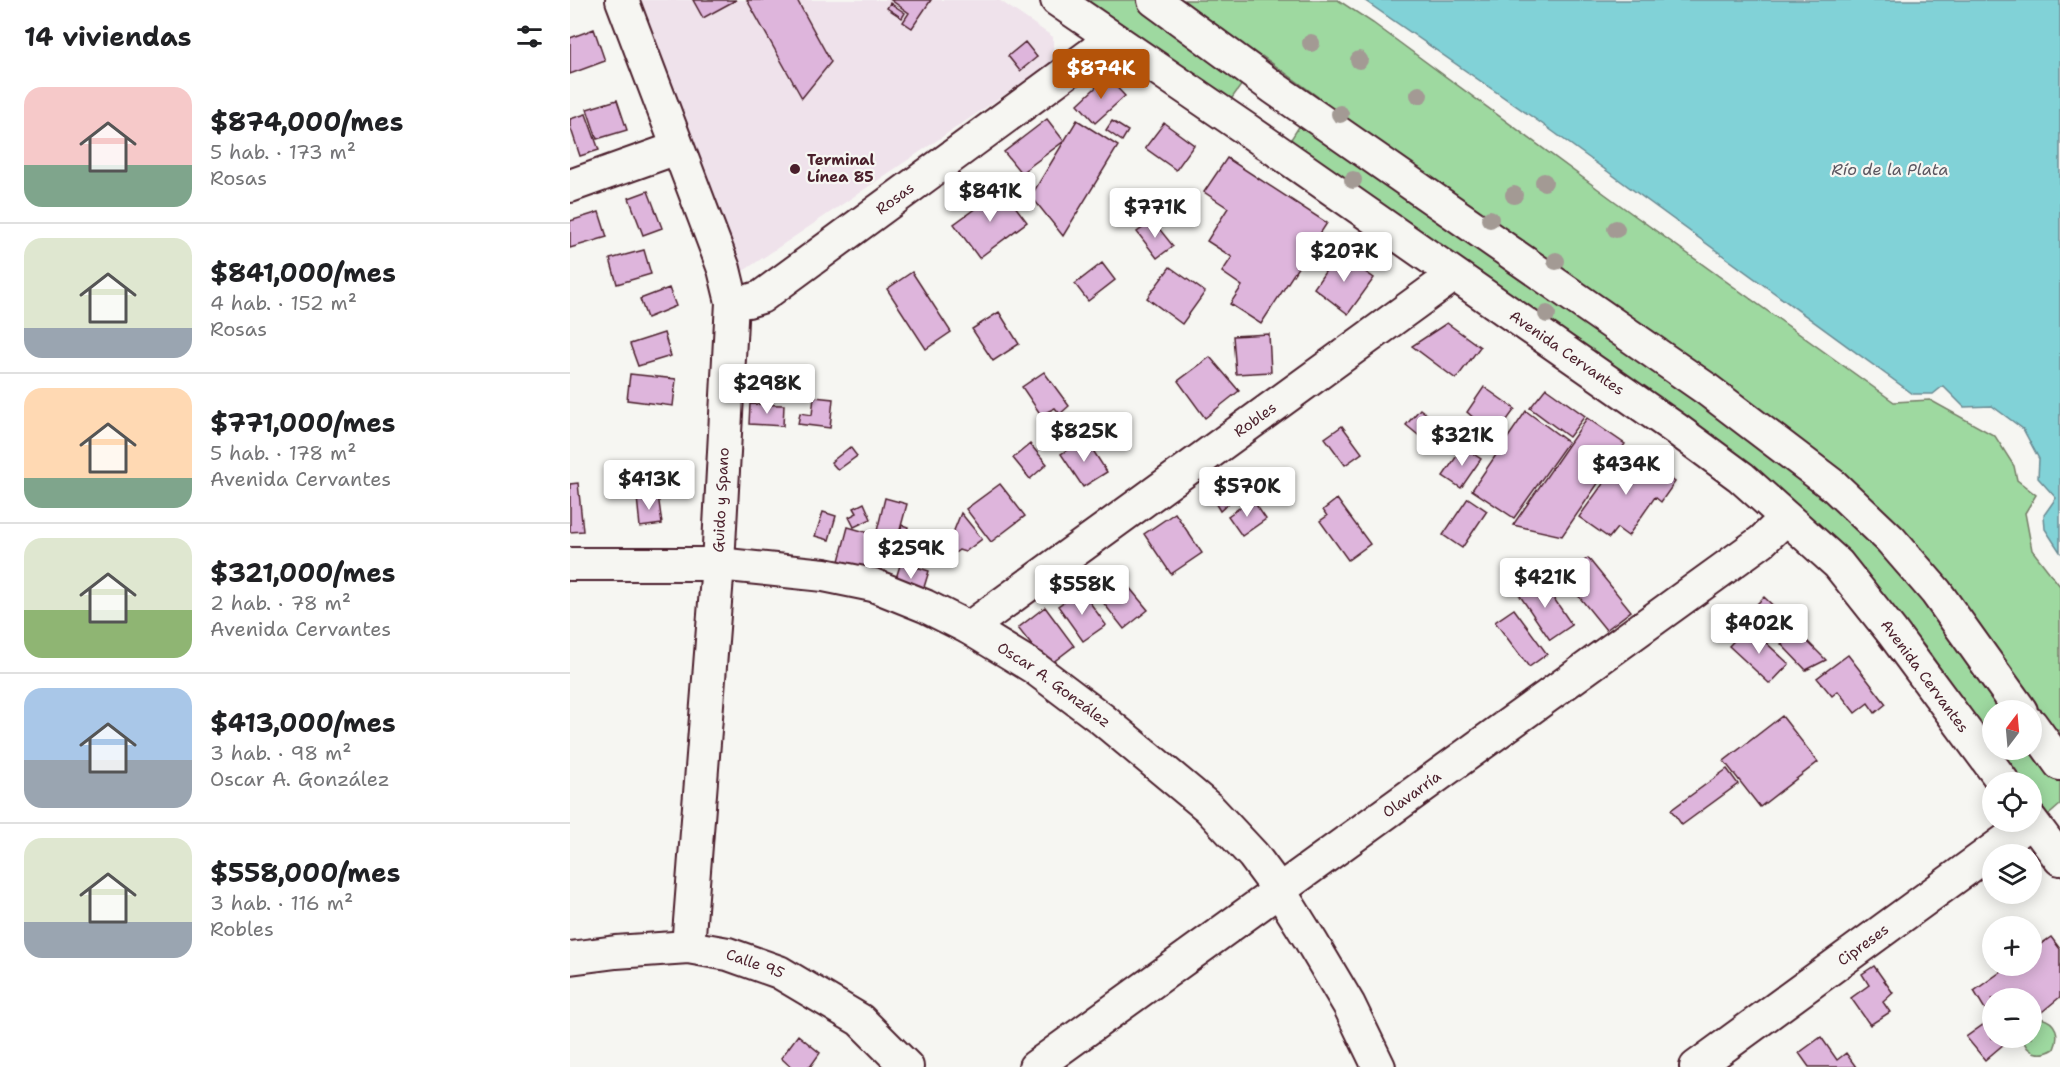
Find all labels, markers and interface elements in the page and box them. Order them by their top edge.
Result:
text: 14 viviendas [24,19,192,54]
icon: filters [513,20,546,53]
pin: $874K [1059,49,1143,100]
text: $874K [1067,55,1135,81]
text: $874,000/mes [210,104,403,139]
icon: home [72,111,144,183]
text: 5 hab. · 173 m² [210,139,356,165]
place label: Terminal Línea 85 [807,150,875,187]
water label: Río de la Plata [1831,159,1949,180]
marker: Terminal Línea 85 [788,162,802,176]
text: Rosas [210,165,267,191]
pin: $841K [948,172,1032,223]
street label: Rosas [872,178,918,219]
text: $841K [958,178,1022,204]
pin: $771K [1113,188,1197,239]
text: $771K [1124,194,1186,220]
pin: $207K [1302,232,1386,283]
text: $207K [1310,238,1378,264]
text: $841,000/mes [210,255,396,290]
icon: home [72,262,144,334]
text: 4 hab. · 152 m² [210,290,357,316]
street label: Avenida Cervantes [1505,306,1628,400]
text: Rosas [210,316,267,342]
pin: $298K [725,364,809,415]
text: $298K [733,370,801,396]
street label: Robles [1230,398,1280,442]
text: $771,000/mes [210,405,396,440]
icon: home [72,412,144,484]
pin: $825K [1042,412,1126,463]
pin: $321K [1420,416,1504,467]
text: $825K [1050,418,1118,444]
text: $321K [1431,422,1493,448]
text: 5 hab. · 178 m² [210,440,357,466]
pin: $434K [1584,445,1668,496]
street label: Guido y Spano [708,447,734,553]
text: $434K [1592,451,1660,477]
pin: $413K [607,460,691,511]
text: Avenida Cervantes [210,466,391,492]
text: $413K [618,466,680,492]
pin: $570K [1205,467,1289,518]
text: $570K [1213,473,1281,499]
pin: $259K [869,529,953,580]
text: $259K [878,535,944,561]
text: $321,000/mes [210,555,396,590]
pin: $421K [1503,558,1587,609]
icon: home [72,562,144,634]
text: $421K [1514,564,1576,590]
pin: $558K [1040,565,1124,616]
text: $558K [1049,571,1115,597]
text: 2 hab. · 78 m² [210,590,351,616]
pin: $402K [1717,604,1801,655]
text: $402K [1725,610,1793,636]
text: Avenida Cervantes [210,616,391,642]
street label: Avenida Cervantes [1876,616,1973,737]
street label: Oscar A. González [993,638,1115,732]
north arrow [1982,700,2042,760]
map controls [1982,700,2042,1048]
text: $413,000/mes [210,705,396,740]
icon: home [72,712,144,784]
text: 3 hab. · 98 m² [210,740,351,766]
text: Oscar A. González [210,766,390,792]
street label: Olavarría [1378,766,1446,822]
button: locate [1982,772,2042,832]
button: layers [1982,844,2042,904]
text: $558,000/mes [210,855,400,890]
icon: home [72,862,144,934]
text: 3 hab. · 116 m² [210,890,353,916]
text: Robles [210,916,274,942]
button: + [1982,916,2042,976]
street label: Cipreses [1833,919,1893,970]
street label: Calle 95 [723,944,788,983]
button: − [1982,988,2042,1048]

